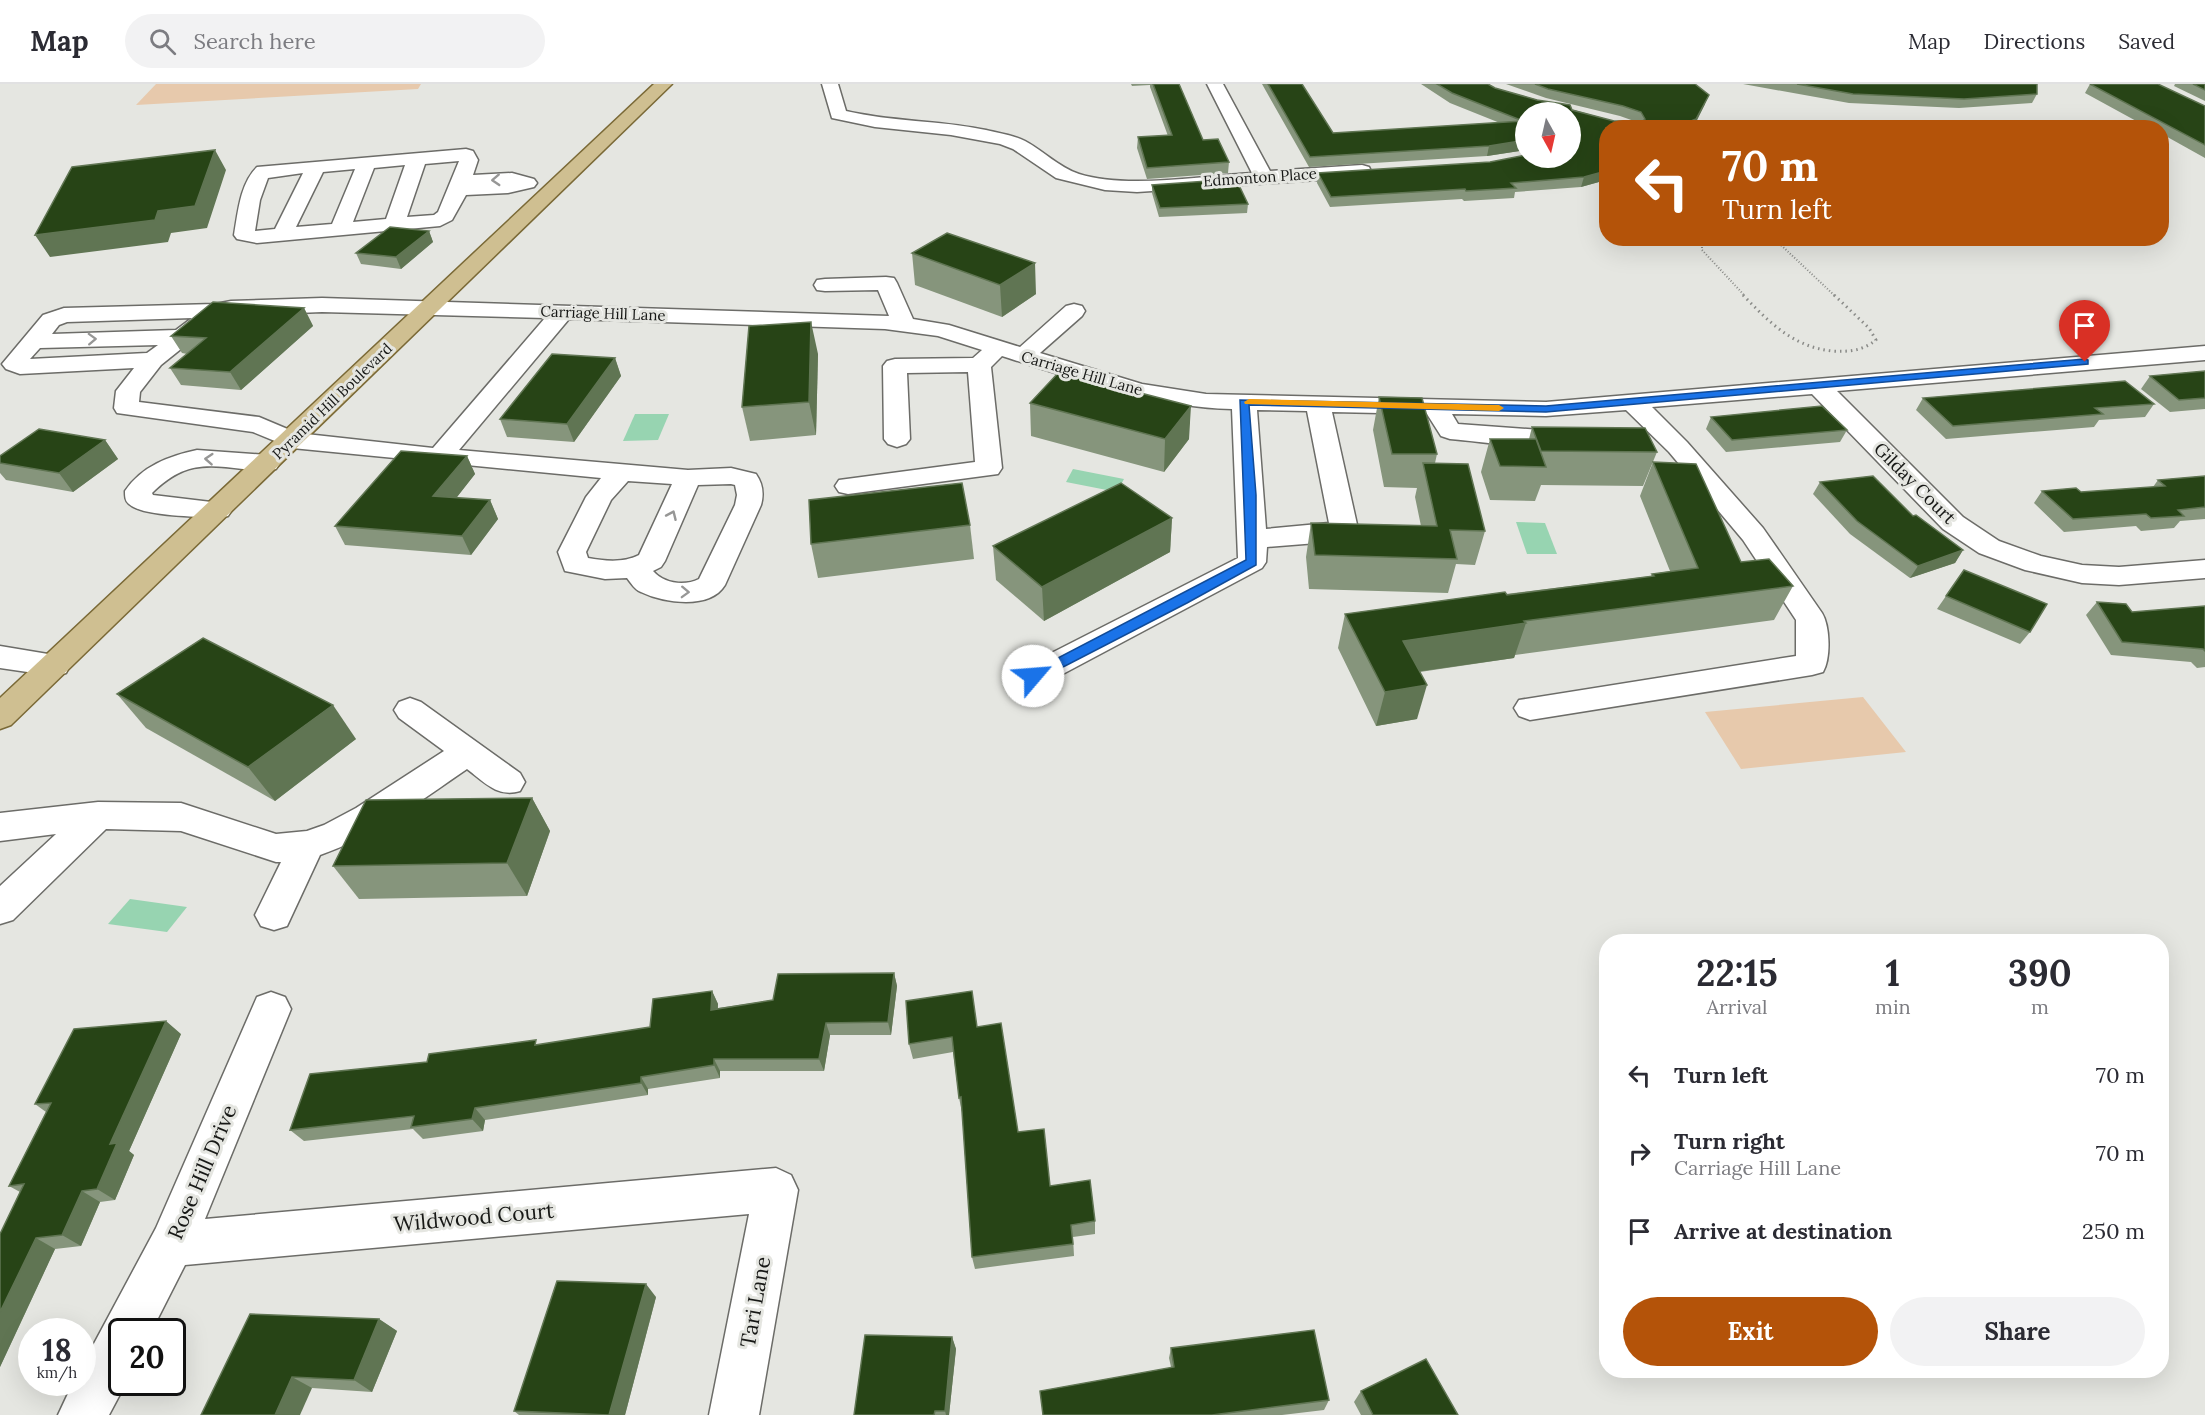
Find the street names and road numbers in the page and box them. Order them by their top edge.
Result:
street label: Edmonton Place [1202,164,1318,190]
street label: Carriage Hill Lane [540,301,666,325]
street label: Pyramid Hill Boulevard [268,339,396,463]
street label: Carriage Hill Lane [1019,347,1145,399]
street label: Gilday Court [1869,437,1961,529]
street label: Rose Hill Drive [162,1101,242,1243]
street label: Wildwood Court [393,1196,556,1237]
street label: Tari Lane [734,1254,776,1350]

